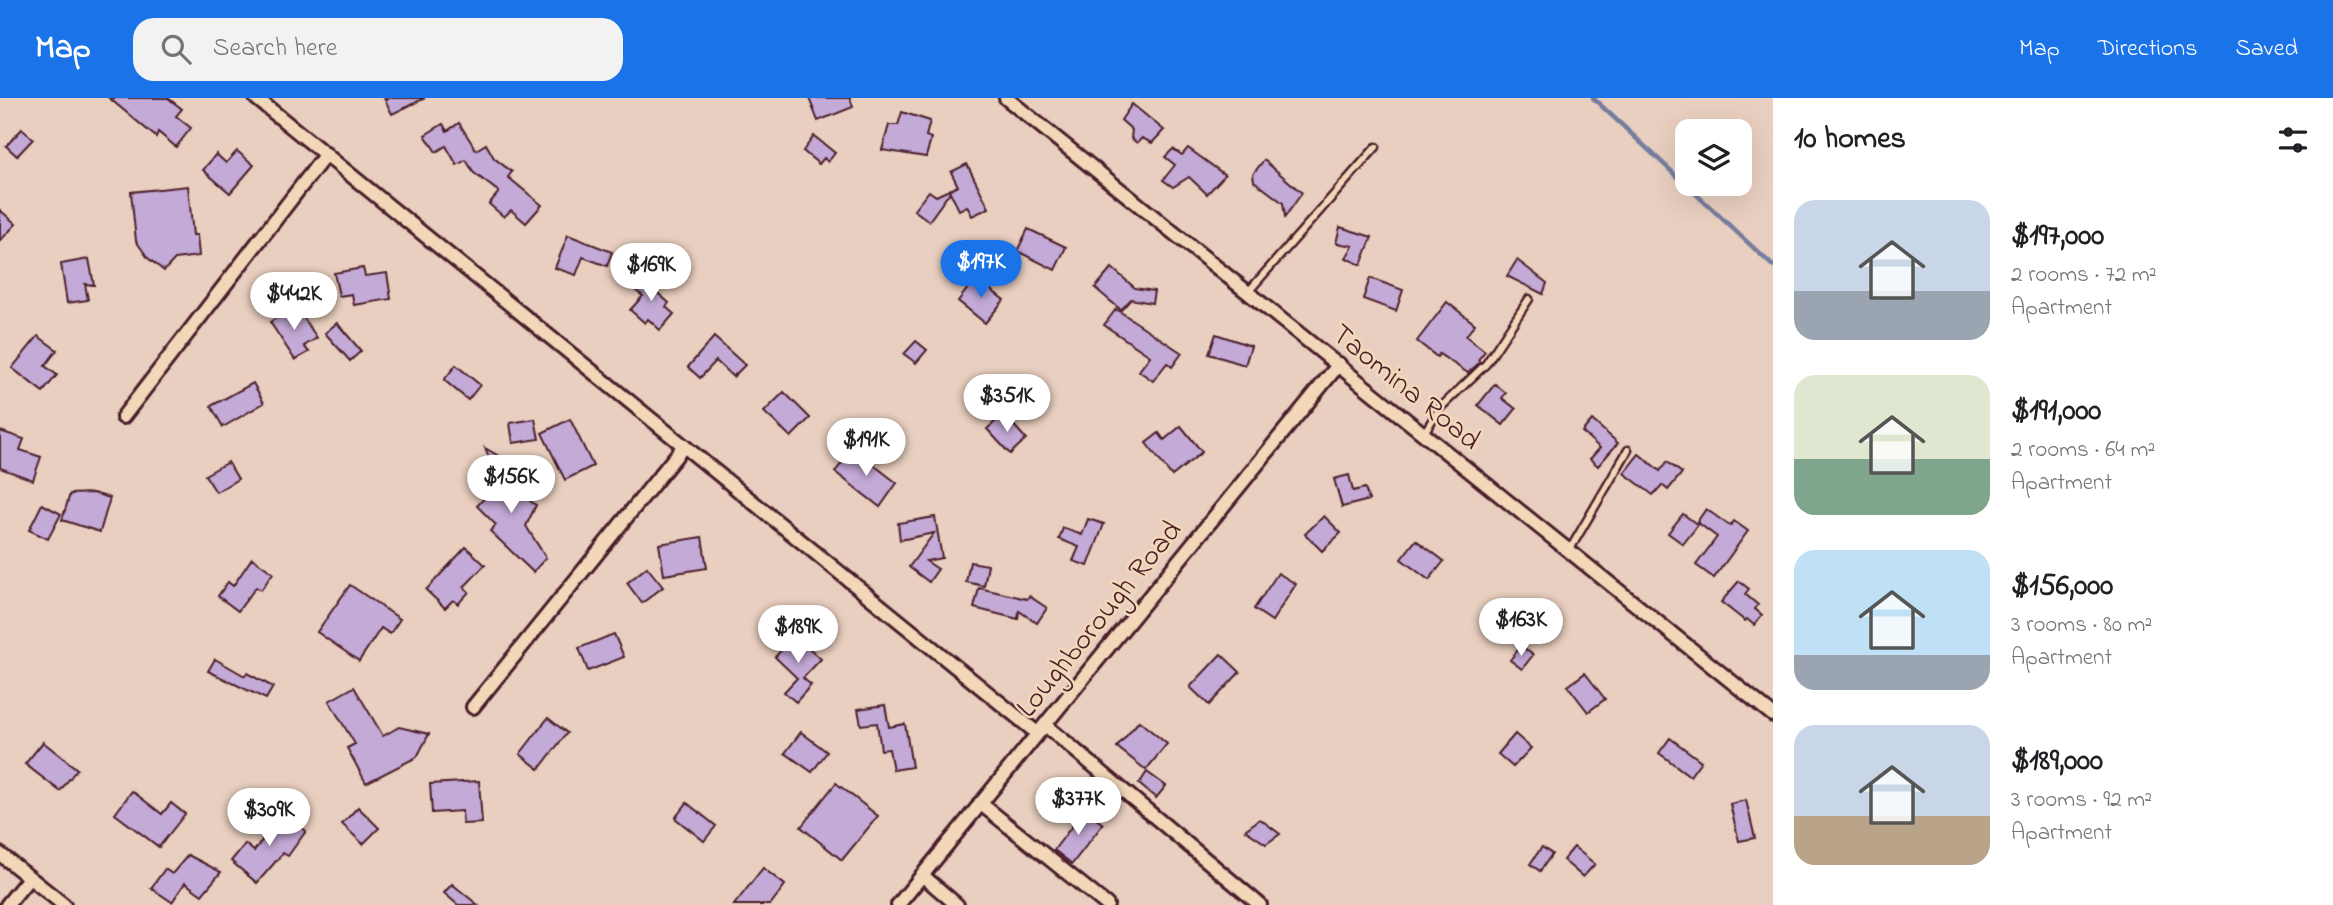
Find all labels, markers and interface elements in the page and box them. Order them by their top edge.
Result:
search box [133,18,623,81]
text: Map [35,25,91,73]
icon: search [157,30,195,68]
text: Search here [213,30,337,68]
text: Map [2019,32,2060,67]
text: Directions [2098,32,2197,67]
text: Saved [2235,32,2298,67]
text: 10 homes [1794,118,1906,162]
map controls [1675,119,1752,196]
button: layers [1675,119,1752,196]
icon: filters [2274,121,2312,159]
text: $197,000 [2011,215,2104,259]
icon: home [1850,228,1934,312]
pin: $197K [932,240,1030,300]
pin: $169K [602,244,700,303]
text: $197K [957,246,1005,279]
text: $169K [626,249,676,282]
text: 2 rooms · 72 m² [2011,259,2157,292]
pin: $442K [245,272,343,332]
text: $442K [266,278,322,311]
text: Apartment [2011,292,2112,325]
street label: Taomina Road [1321,314,1490,463]
pin: $351K [958,374,1056,434]
text: $351K [979,380,1035,413]
text: $191,000 [2011,390,2101,434]
icon: home [1850,403,1934,487]
pin: $191K [817,418,915,478]
text: $191K [843,424,889,457]
text: 2 rooms · 64 m² [2011,434,2155,467]
pin: $156K [462,456,560,515]
text: $156K [483,461,539,494]
text: Apartment [2011,467,2112,500]
street label: Loughborough Road [1007,511,1194,728]
text: $156,000 [2011,565,2113,609]
icon: home [1850,578,1934,662]
pin: $163K [1472,598,1570,658]
text: $163K [1495,604,1547,637]
pin: $189K [749,606,847,665]
text: 3 rooms · 80 m² [2011,609,2152,642]
text: $189K [774,611,822,644]
text: Apartment [2011,642,2112,675]
text: $189,000 [2011,740,2103,784]
icon: home [1850,753,1934,837]
pin: $377K [1029,778,1127,837]
text: $377K [1051,783,1105,816]
text: 3 rooms · 92 m² [2011,784,2152,817]
pin: $309K [220,788,318,848]
text: $309K [243,794,295,827]
text: Apartment [2011,817,2112,850]

